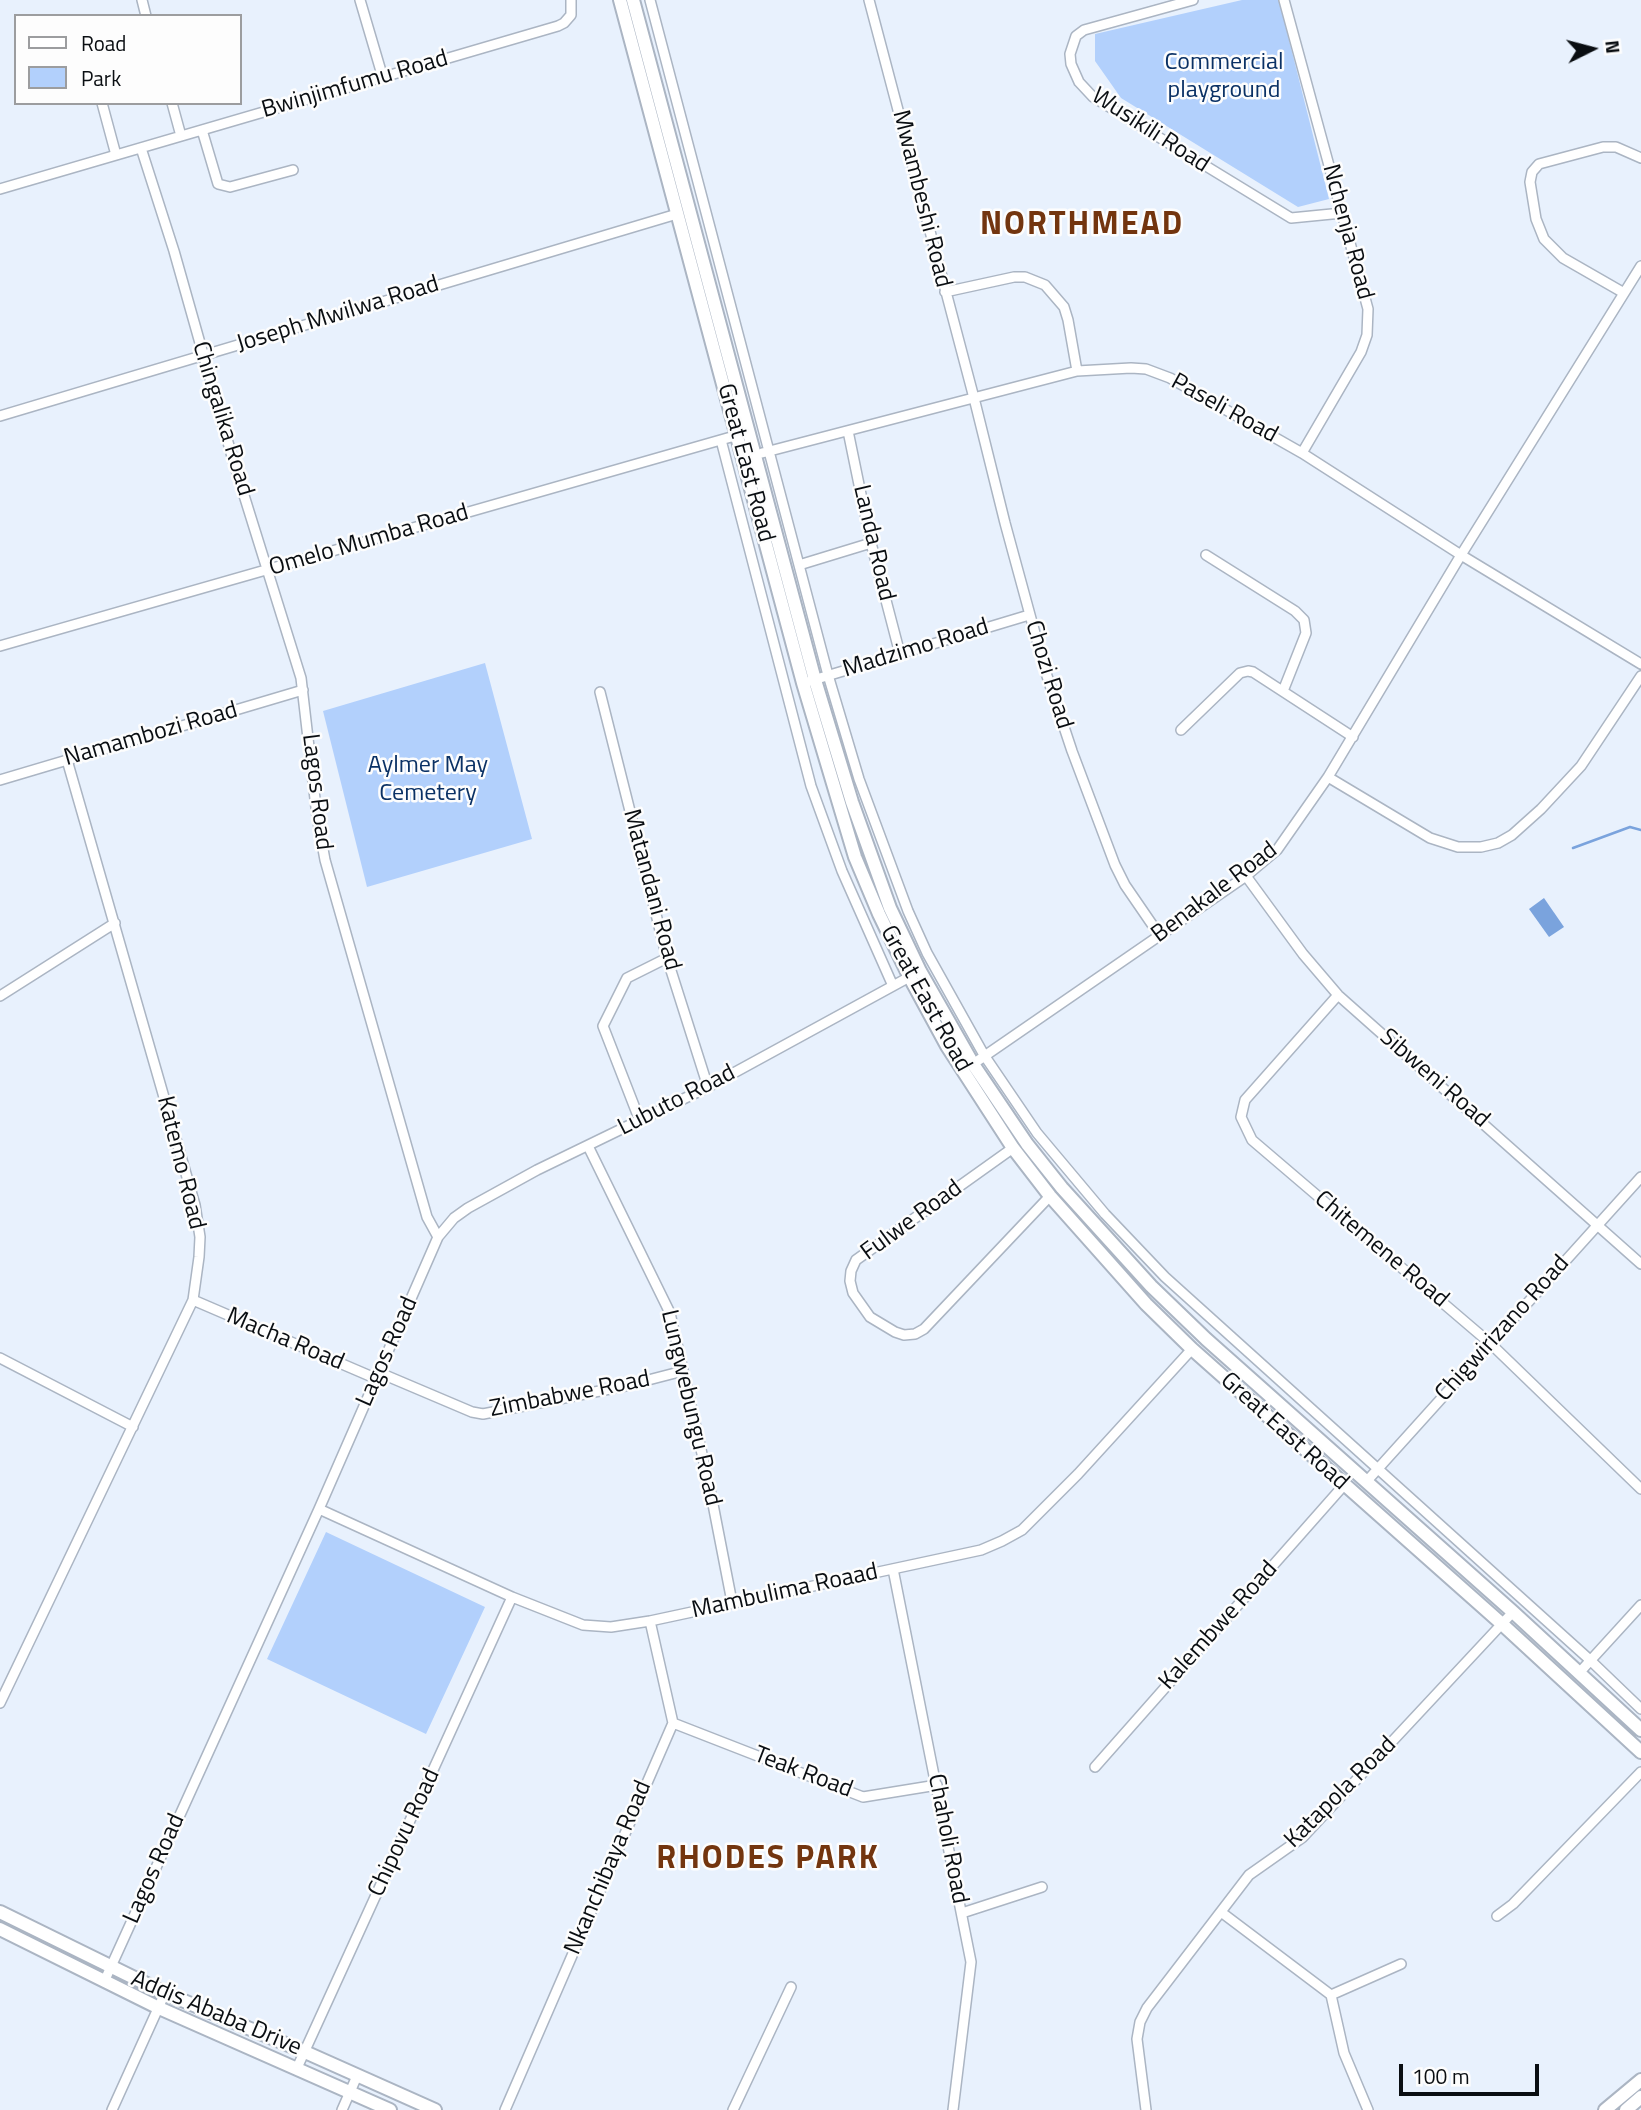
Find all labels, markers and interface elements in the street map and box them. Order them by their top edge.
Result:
legend [14,14,242,105]
north arrow [1557,14,1627,84]
text: Road [81,27,126,59]
text: N [1598,39,1628,55]
street label: Bwinjimfumu Road [259,45,451,125]
park label: Commercial playground [1164,49,1284,105]
text: Park [81,62,121,94]
street label: Wusikili Road [1086,82,1214,180]
street label: Mwambeshi Road [885,107,957,291]
street label: Nchenja Road [1315,161,1379,303]
district label: NORTHMEAD [981,207,1183,245]
street label: Joseph Mwilwa Road [233,270,443,360]
street label: Chingalika Road [185,338,259,500]
street label: Paseli Road [1166,368,1282,450]
street label: Great East Road [710,381,780,545]
street label: Landa Road [846,482,900,604]
street label: Omelo Mumba Road [266,499,472,583]
street label: Madzimo Road [840,613,992,685]
street label: Chozi Road [1018,617,1078,733]
street label: Namambozi Road [61,696,241,774]
street label: Lagos Road [295,732,337,852]
park label: Aylmer May Cemetery [368,752,488,808]
street label: Matandani Road [616,806,686,974]
street label: Benakale Road [1146,836,1284,950]
street label: Great East Road [873,921,977,1077]
street label: Sibweni Road [1373,1023,1495,1135]
street label: Lubuto Road [614,1059,740,1143]
street label: Katemo Road [150,1093,210,1233]
street label: Fulwe Road [856,1175,968,1267]
street label: Chitemene Road [1308,1186,1454,1314]
street label: Chigwirizano Road [1430,1250,1576,1408]
street label: Lagos Road [351,1293,425,1411]
street label: Macha Road [222,1302,348,1378]
street label: Lungwebungu Road [653,1307,727,1509]
street label: Zimbabwe Road [487,1365,653,1425]
street label: Great East Road [1214,1367,1354,1497]
street label: Kalembwe Road [1154,1556,1284,1696]
street label: Mambulima Roaad [689,1558,881,1626]
street label: Katapola Road [1279,1731,1403,1855]
street label: Teak Road [750,1741,856,1805]
street label: Chipovu Road [363,1764,447,1902]
street label: Chaholi Road [920,1772,974,1906]
street label: Nkanchibaya Road [559,1777,659,1959]
street label: Lagos Road [118,1810,192,1928]
district label: RHODES PARK [658,1841,878,1879]
street label: Addis Ababa Drive [126,1965,306,2063]
scale bar [1403,2050,1543,2094]
text: 100 m [1412,2060,1469,2092]

